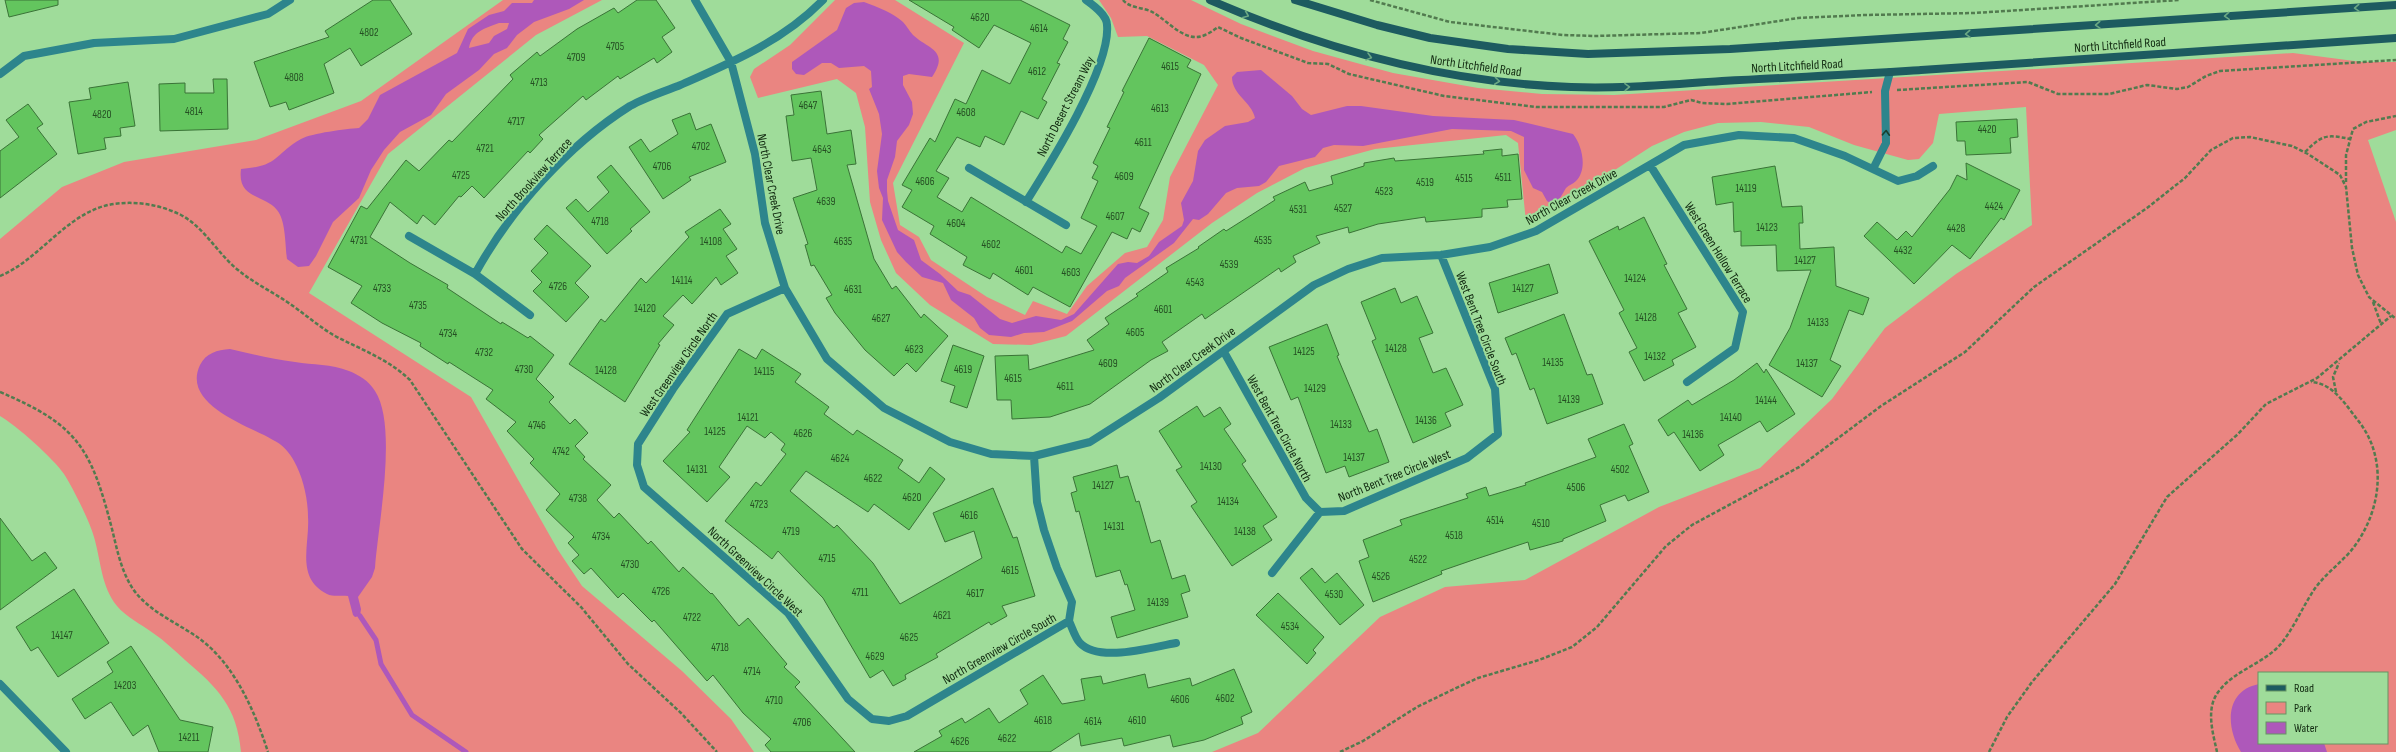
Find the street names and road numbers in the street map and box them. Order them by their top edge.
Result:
street label: North Litchfield Road [2074,34,2166,56]
street label: North Litchfield Road [1429,52,1522,80]
street label: North Desert Stream Way [1034,54,1098,159]
street label: North Litchfield Road [1751,56,1843,76]
street label: North Clear Creek Drive [753,132,789,236]
street label: North Brookview Terrace [492,135,575,225]
street label: North Clear Creek Drive [1523,165,1620,229]
street label: West Green Hollow Terrace [1681,199,1756,306]
street label: West Bent Tree Circle South [1452,269,1510,387]
street label: West Greenview Circle North [636,309,721,420]
street label: North Clear Creek Drive [1147,323,1239,396]
street label: West Bent Tree Circle North [1243,372,1315,485]
street label: North Bent Tree Circle West [1336,446,1453,506]
street label: North Greenview Circle West [704,523,806,620]
street label: North Greenview Circle South [940,610,1059,688]

